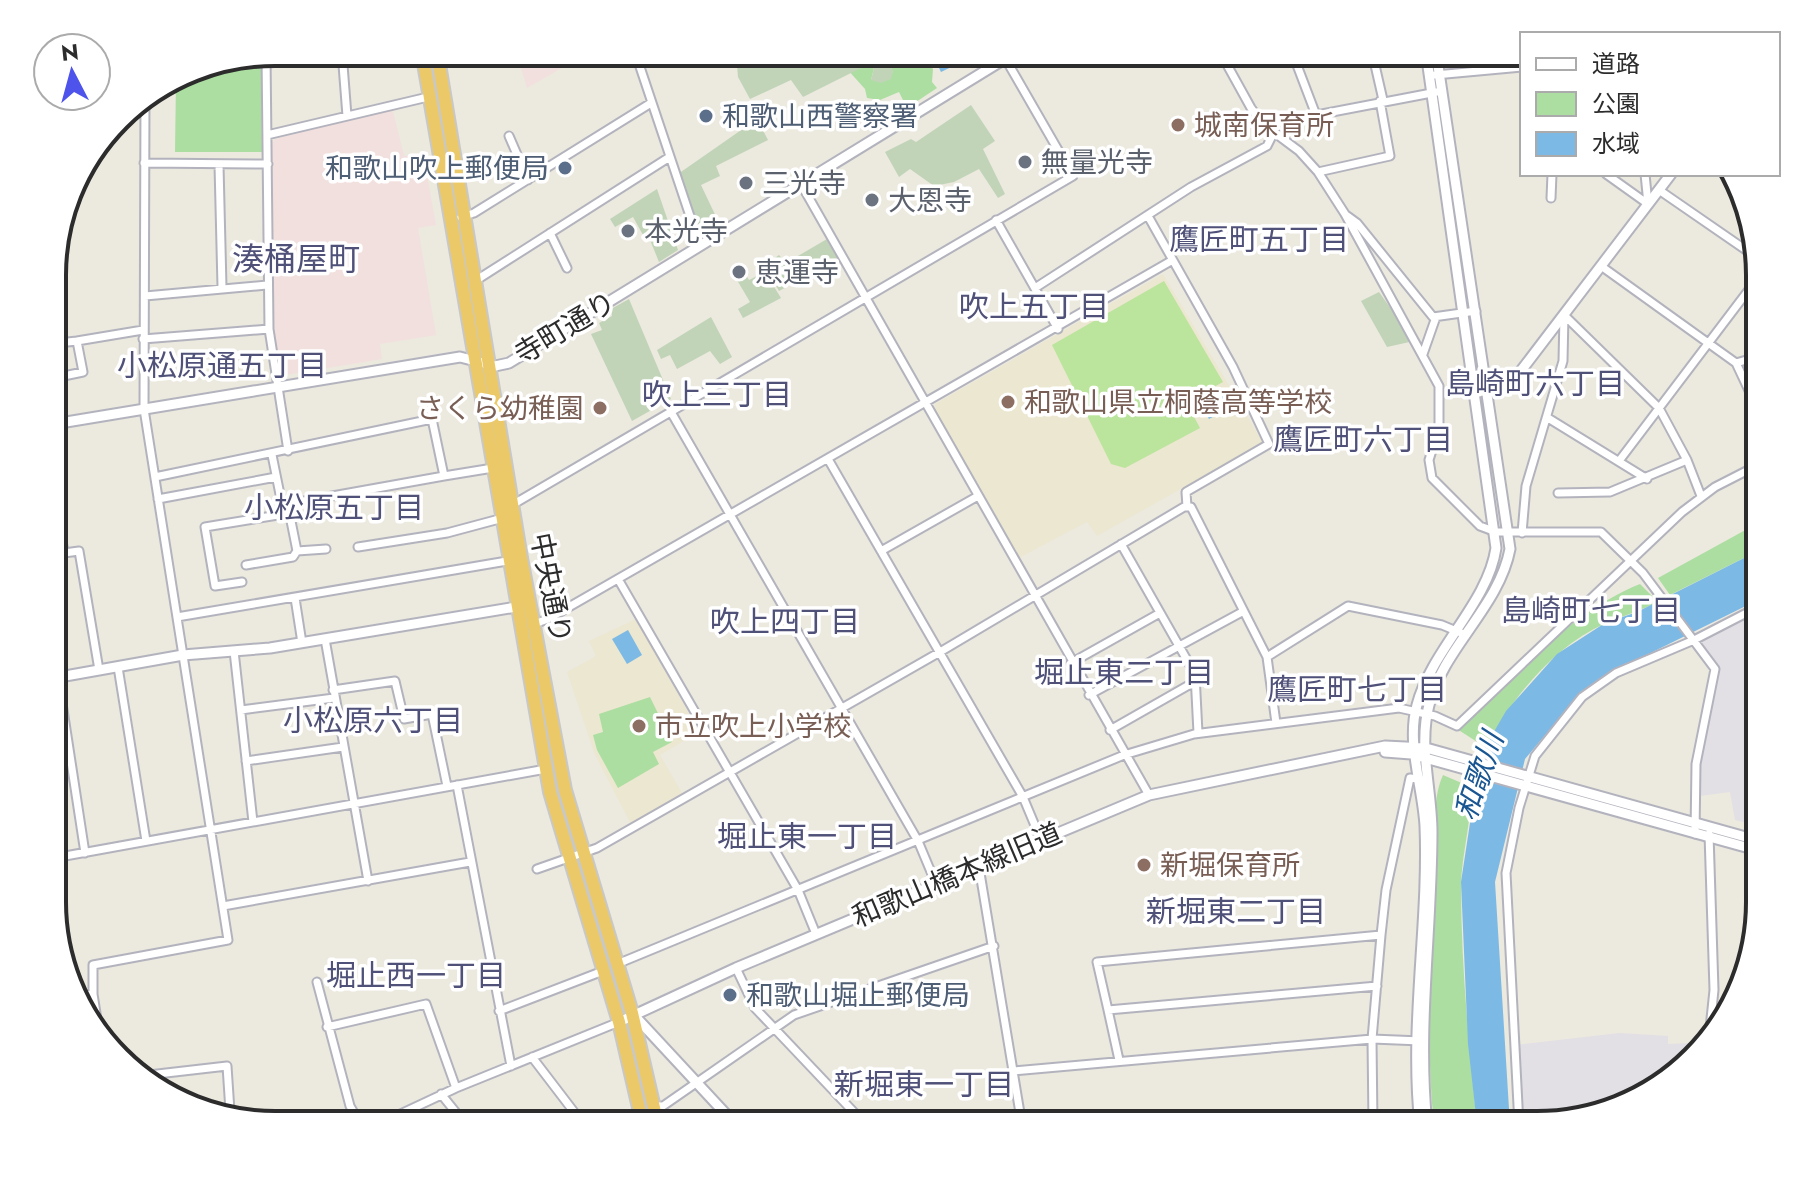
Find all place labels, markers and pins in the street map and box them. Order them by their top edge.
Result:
place label: 和歌山西警察署 [722,96,918,137]
place label: 城南保育所 [1194,105,1334,146]
marker: 和歌山西警察署 [697,107,715,125]
marker: 城南保育所 [1169,116,1187,134]
place label: 無量光寺 [1041,142,1153,183]
place label: 和歌山吹上郵便局 [325,148,549,189]
marker: 無量光寺 [1016,153,1034,171]
marker: 和歌山吹上郵便局 [556,159,574,177]
place label: 三光寺 [762,163,846,204]
marker: 三光寺 [737,174,755,192]
place label: 大恩寺 [888,180,972,221]
marker: 大恩寺 [863,191,881,209]
place label: 本光寺 [644,211,728,252]
marker: 本光寺 [619,222,637,240]
place label: 恵運寺 [755,252,839,293]
marker: 恵運寺 [730,263,748,281]
place label: 和歌山県立桐蔭高等学校 [1024,382,1332,423]
place label: さくら幼稚園 [416,388,584,429]
marker: 和歌山県立桐蔭高等学校 [999,393,1017,411]
marker: さくら幼稚園 [591,399,609,417]
place label: 市立吹上小学校 [655,706,851,747]
marker: 市立吹上小学校 [630,717,648,735]
place label: 新堀保育所 [1160,845,1300,886]
marker: 新堀保育所 [1135,856,1153,874]
place label: 和歌山堀止郵便局 [746,975,970,1016]
marker: 和歌山堀止郵便局 [721,986,739,1004]

